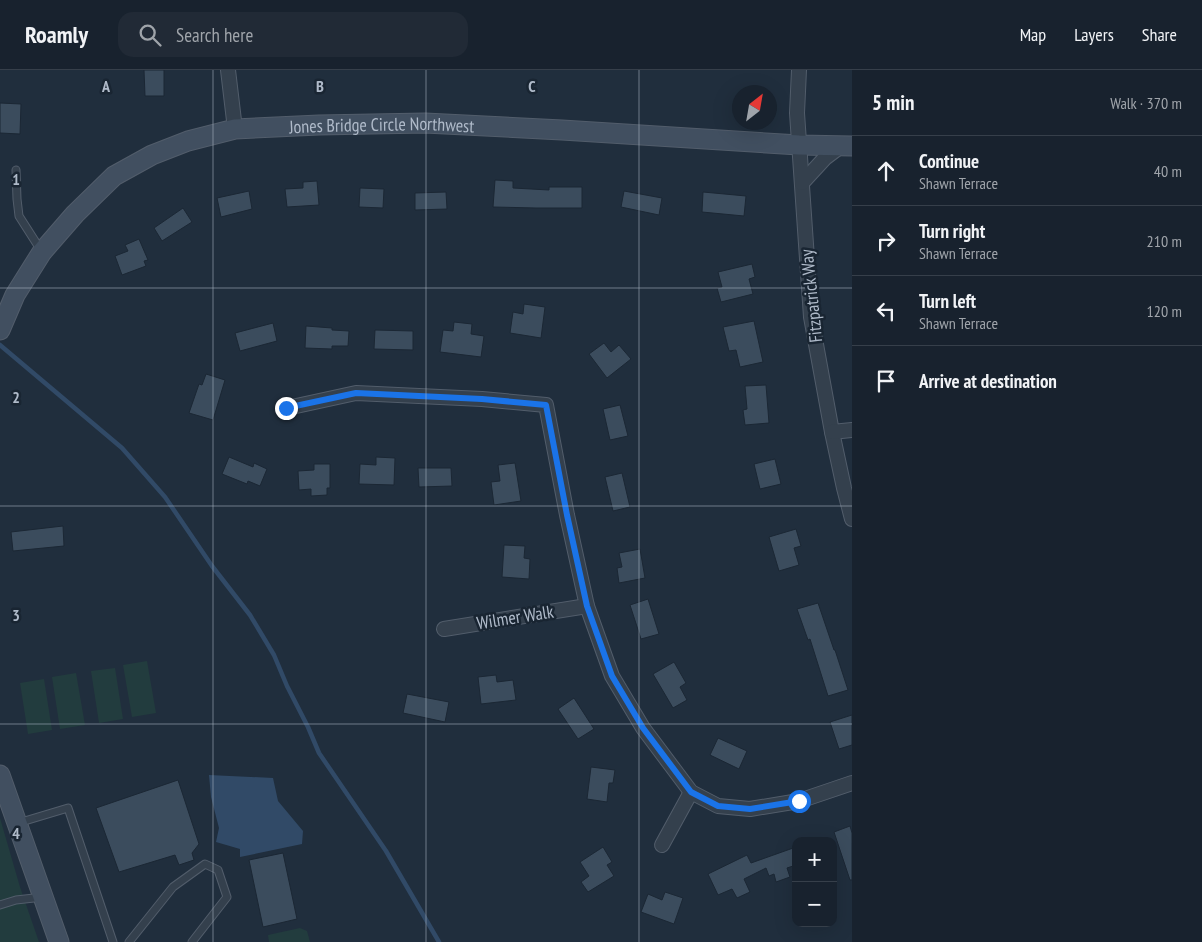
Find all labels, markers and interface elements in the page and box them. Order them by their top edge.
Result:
search box [118,12,468,57]
text: Roamly [25,19,88,50]
icon: search [136,21,164,49]
text: Search here [176,23,253,47]
text: Map [1020,23,1046,46]
text: Layers [1074,23,1114,46]
text: Share [1142,23,1177,46]
text: A [101,76,111,96]
text: B [316,76,324,96]
text: C [528,76,536,96]
north arrow [732,85,777,130]
text: 5 min [872,89,914,116]
text: Walk · 370 m [1110,93,1182,113]
street label: Jones Bridge Circle Northwest [288,111,475,138]
text: Continue [919,149,979,173]
icon: ahead [872,157,900,185]
text: 40 m [1154,161,1182,181]
text: 1 [12,169,20,189]
text: Shawn Terrace [919,173,998,193]
text: Turn right [919,219,985,243]
icon: right [872,227,900,255]
text: 210 m [1147,231,1182,251]
text: Shawn Terrace [919,243,998,263]
street label: Fitzpatrick Way [795,248,827,344]
text: Turn left [919,289,976,313]
icon: left [872,297,900,325]
text: 120 m [1147,301,1182,321]
text: Shawn Terrace [919,313,998,333]
icon: arrive [872,367,900,395]
text: Arrive at destination [919,369,1057,393]
text: 2 [12,387,20,407]
route end [275,397,298,420]
street label: Wilmer Walk [475,600,555,634]
text: 3 [12,605,20,625]
route start [788,790,811,813]
text: 4 [12,823,20,843]
map controls [792,837,837,927]
button: + [792,837,837,882]
button: − [792,882,837,927]

